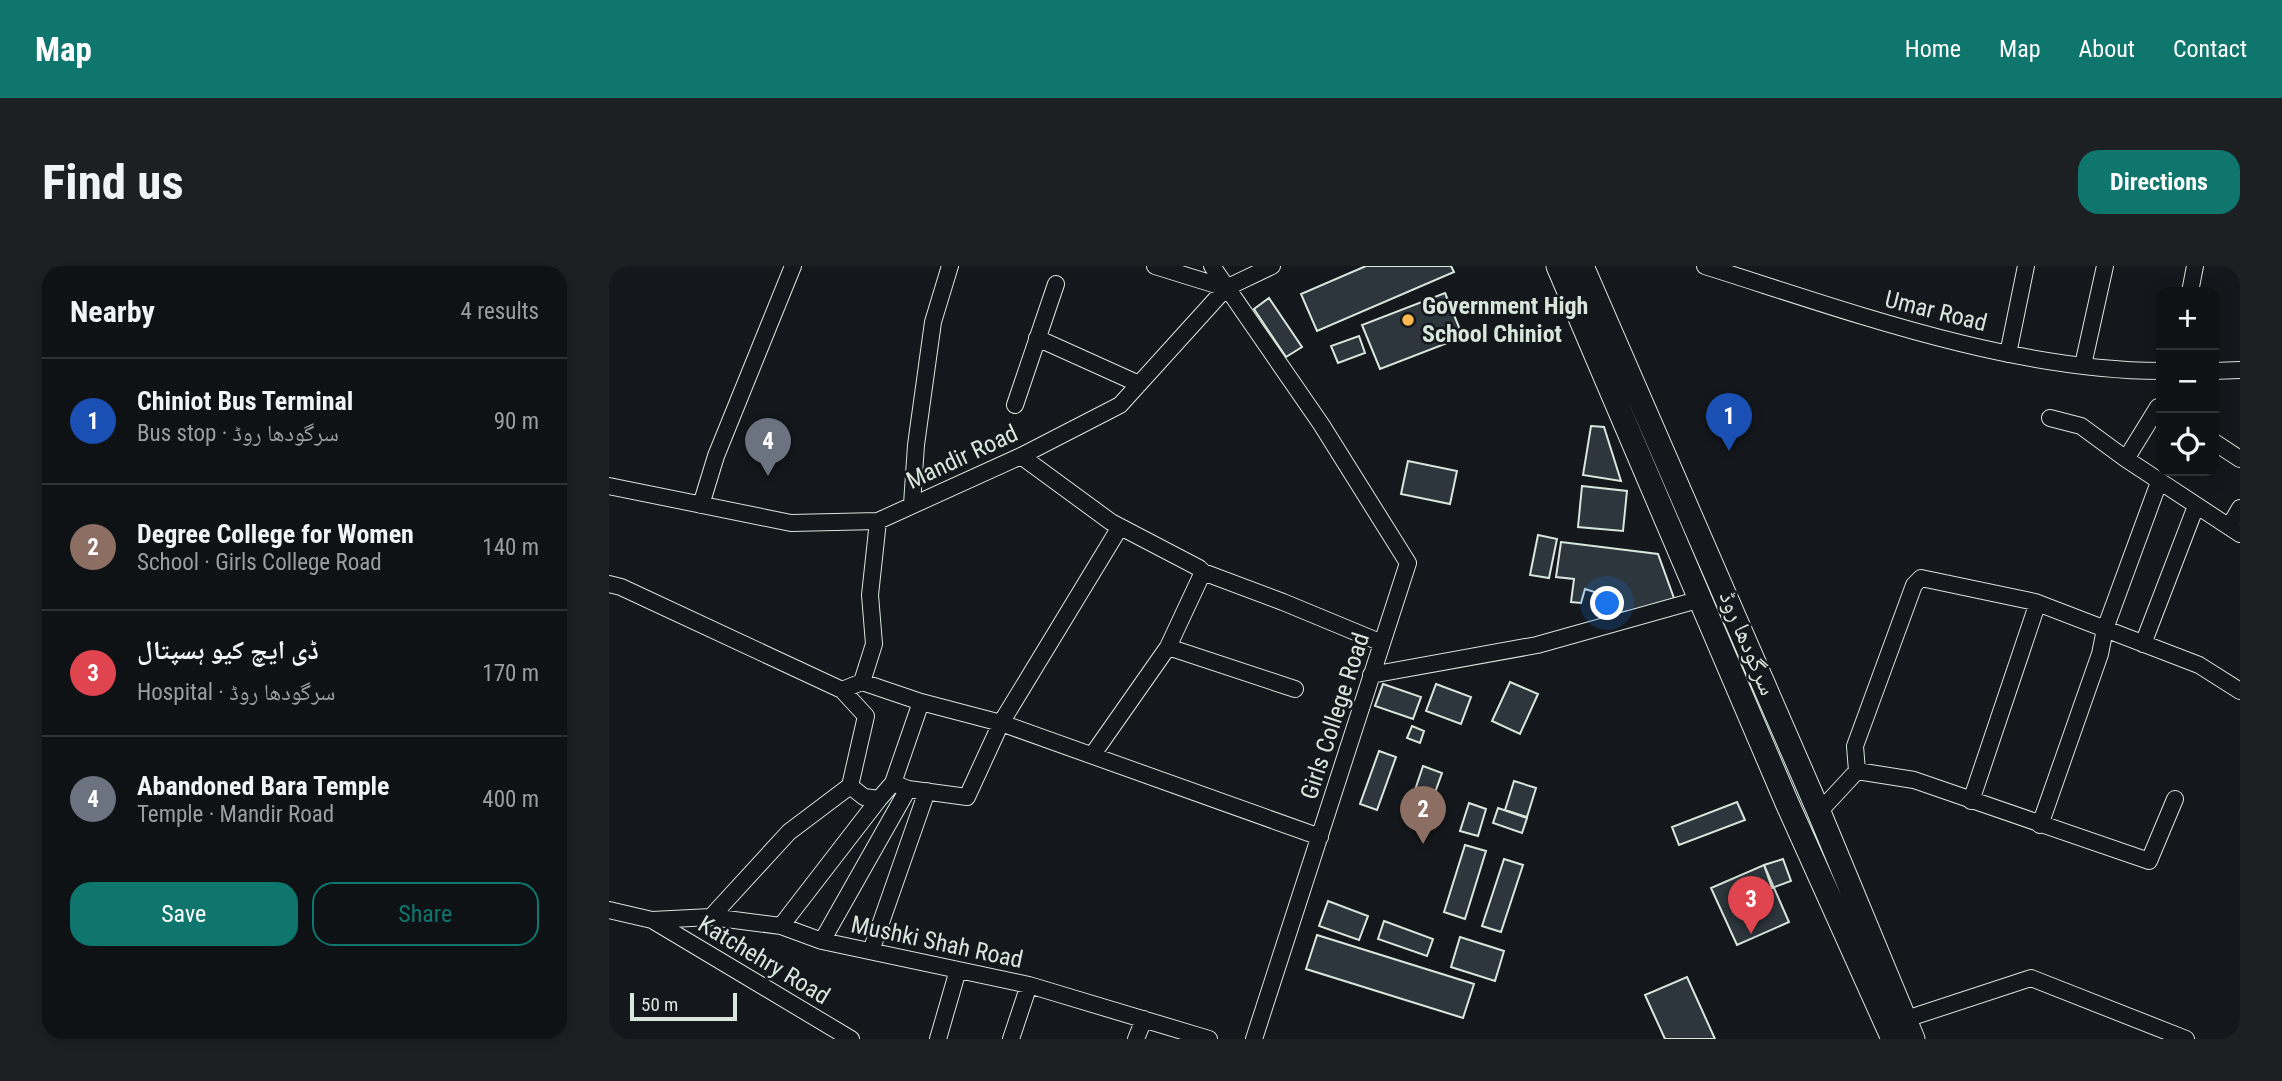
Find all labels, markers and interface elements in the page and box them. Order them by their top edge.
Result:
text: Map [35,30,92,69]
text: Home [1905,35,1961,63]
text: Map [1999,35,2041,63]
text: About [2079,35,2135,63]
text: Contact [2173,35,2247,63]
button: Directions [2078,150,2240,214]
text: Find us [42,154,184,211]
street label: Umar Road [1882,285,1990,337]
map controls [2156,287,2219,476]
button: + [2156,287,2219,350]
place label: Government High School Chiniot [1422,292,1588,348]
text: Nearby [70,294,155,329]
text: 4 results [461,298,539,325]
marker: Government High School Chiniot [1400,312,1416,328]
button: − [2156,350,2219,413]
text: Chiniot Bus Terminal [137,386,353,416]
pin: 1 [1706,393,1752,451]
text: 1 [87,408,99,435]
text: 90 m [494,408,539,435]
button: locate [2156,413,2219,476]
pin: 4 [745,418,791,476]
street label: Mandir Road [902,419,1022,495]
text: Bus stop · سرگودھا روڈ [137,420,339,447]
text: Degree College for Women [137,519,414,549]
text: 2 [87,534,99,561]
text: 140 m [482,534,539,561]
text: School · Girls College Road [137,549,382,576]
your location [1590,586,1624,620]
street label: سرگودھا روڈ [1713,587,1783,699]
street label: Girls College Road [1295,629,1375,803]
text: ڈی ایچ کیو ہسپتال [137,635,319,665]
text: 3 [87,660,99,687]
text: 170 m [482,660,539,687]
text: Hospital · سرگودھا روڈ [137,679,335,706]
text: Abandoned Bara Temple [137,771,390,801]
text: 4 [87,786,99,813]
text: 400 m [482,786,539,813]
pin: 2 [1400,786,1446,844]
text: Temple · Mandir Road [137,801,334,828]
pin: 3 [1728,876,1774,934]
button: Save [70,882,298,946]
button: Share [312,882,539,946]
street label: Katchehry Road [693,910,835,1010]
street label: Mushki Shah Road [849,910,1025,974]
scale bar [630,990,737,1022]
text: 50 m [641,993,678,1016]

